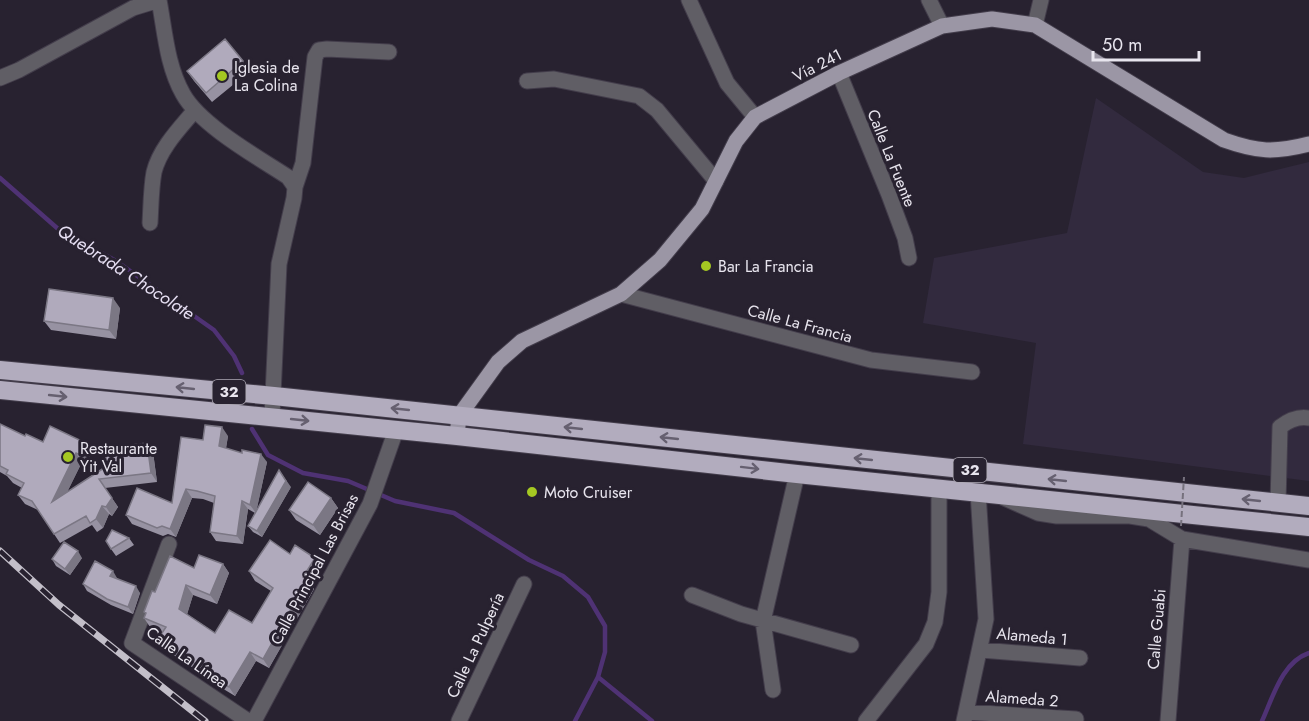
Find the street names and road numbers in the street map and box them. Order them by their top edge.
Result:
street label: Vía 241 [788,43,846,88]
street label: Calle La Fuente [861,106,922,211]
street label: Calle La Francia [745,298,855,349]
road number: 32 [212,380,246,404]
road number: 32 [954,458,986,482]
street label: Calle Principal Las Brisas [265,490,364,649]
street label: Calle Guabi [1142,588,1171,670]
street label: Calle La Pulpería [441,589,510,702]
street label: Calle La Línea [141,621,232,694]
street label: Alameda 1 [995,622,1069,651]
street label: Alameda 2 [985,684,1059,713]

